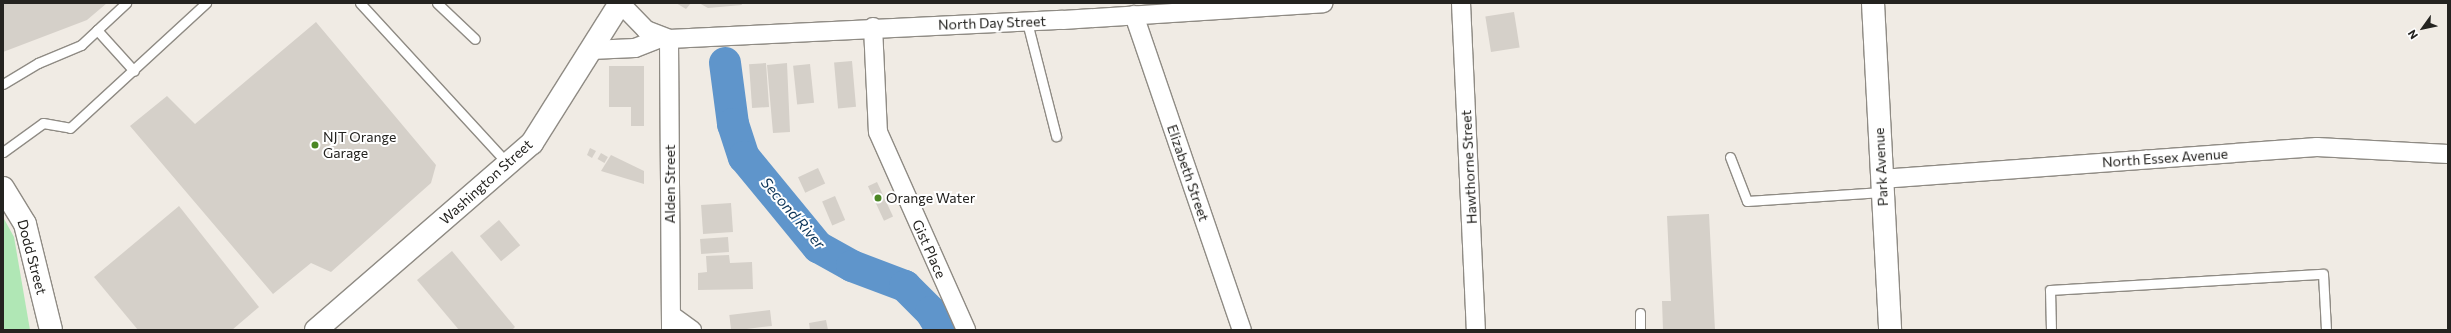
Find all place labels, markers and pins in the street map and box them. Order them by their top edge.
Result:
place label: NJT Orange Garage [323,129,396,162]
marker: NJT Orange Garage [310,140,320,150]
place label: Orange Water [886,190,975,206]
marker: Orange Water [873,193,883,203]

